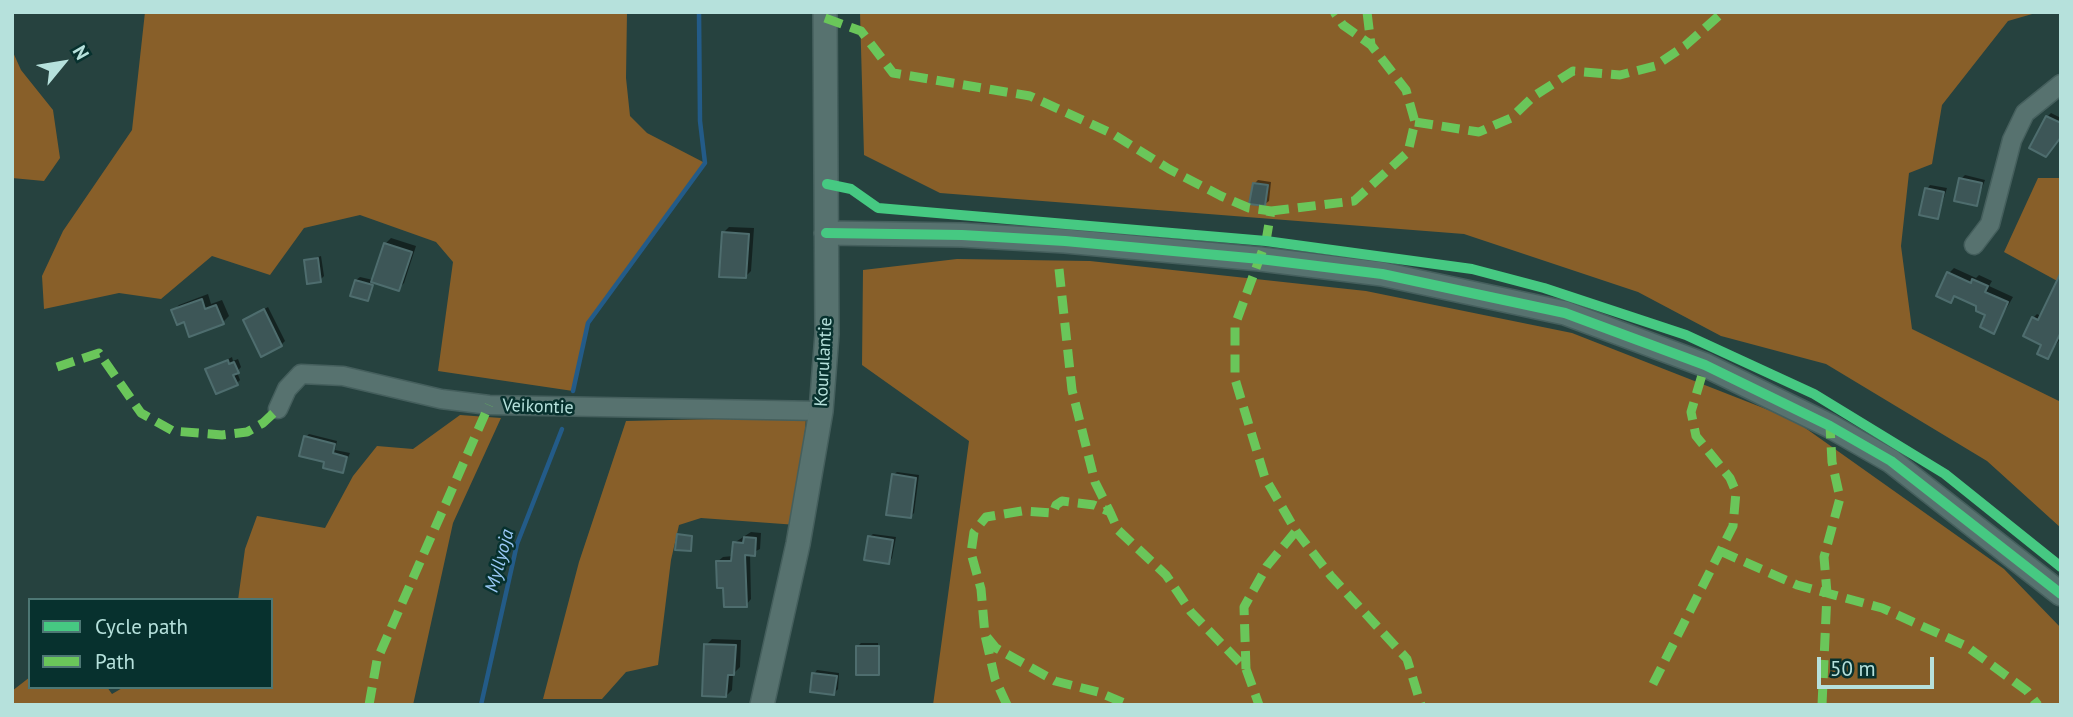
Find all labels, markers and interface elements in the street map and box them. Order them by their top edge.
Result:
north arrow [28,28,98,98]
text: N [68,41,95,64]
street label: Kourulantie [811,317,837,407]
street label: Veikontie [502,395,574,419]
water label: Myllyoja [481,527,519,595]
legend [28,598,273,689]
text: Cycle path [95,613,188,640]
scale bar [1821,644,1938,688]
text: Path [95,648,135,675]
text: 50 m [1830,655,1876,682]

